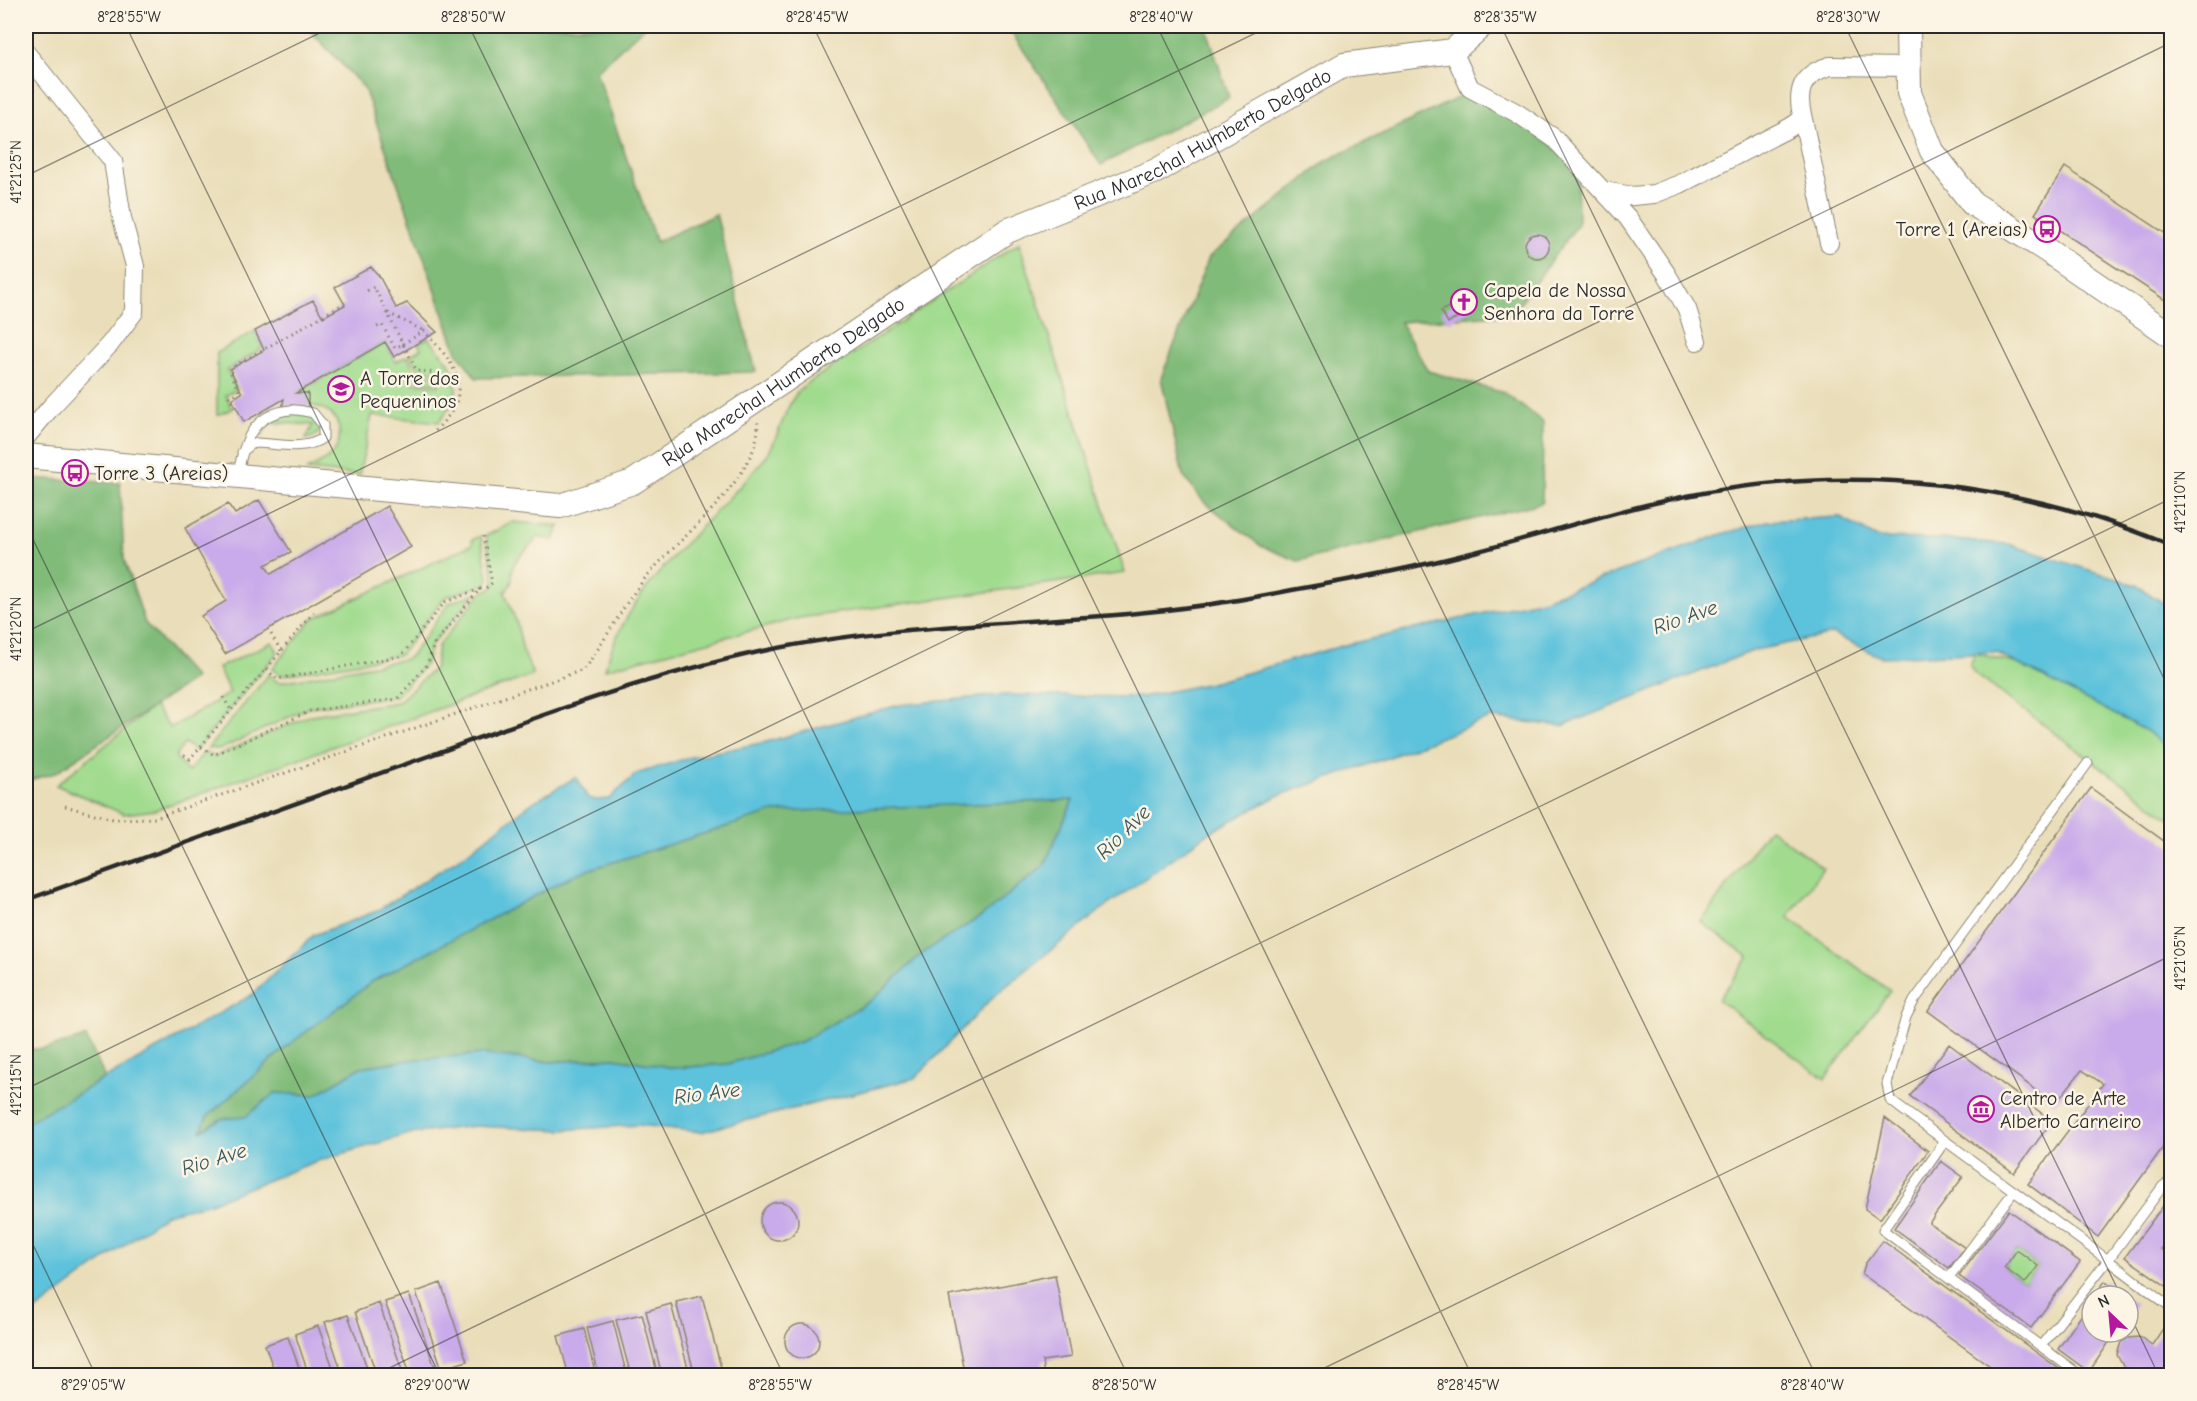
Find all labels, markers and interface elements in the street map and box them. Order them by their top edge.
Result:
text: 8°28'55"W [97,8,161,26]
text: 8°28'50"W [441,8,505,26]
text: 8°28'45"W [786,8,848,26]
text: 8°28'40"W [1129,8,1193,26]
text: 8°28'35"W [1474,8,1536,26]
text: 8°28'30"W [1816,8,1880,26]
street label: Rua Marechal Humberto Delgado [1070,64,1336,215]
text: 41°21'25"N [7,140,25,204]
bus stop icon: Torre 1 (Areias) [2032,214,2062,244]
place label: Torre 1 (Areias) [1896,218,2028,241]
place label: Capela de Nossa Senhora da Torre [1484,279,1634,325]
church icon: Capela de Nossa Senhora da Torre [1449,287,1479,317]
street label: Rua Marechal Humberto Delgado [658,292,909,471]
place label: A Torre dos Pequeninos [360,367,459,413]
school or university icon: A Torre dos Pequeninos [326,374,356,404]
bus stop icon: Torre 3 (Areias) [60,458,90,488]
place label: Torre 3 (Areias) [94,462,228,485]
text: 41°21'10"N [2171,471,2189,533]
water label: Rio Ave [1649,595,1721,639]
text: 41°21'20"N [7,597,25,661]
water label: Rio Ave [1091,800,1155,864]
text: 41°21'05"N [2171,926,2189,990]
text: 41°21'15"N [7,1054,25,1116]
water label: Rio Ave [672,1077,742,1109]
place label: Centro de Arte Alberto Carneiro [2000,1087,2141,1133]
museum icon: Centro de Arte Alberto Carneiro [1966,1094,1996,1124]
water label: Rio Ave [178,1138,250,1180]
north arrow [2080,1284,2140,1344]
text: N [2095,1291,2112,1312]
text: 8°29'05"W [61,1376,125,1394]
text: 8°29'00"W [404,1376,470,1394]
text: 8°28'55"W [748,1376,812,1394]
text: 8°28'50"W [1092,1376,1156,1394]
text: 8°28'45"W [1437,1376,1499,1394]
text: 8°28'40"W [1780,1376,1844,1394]

